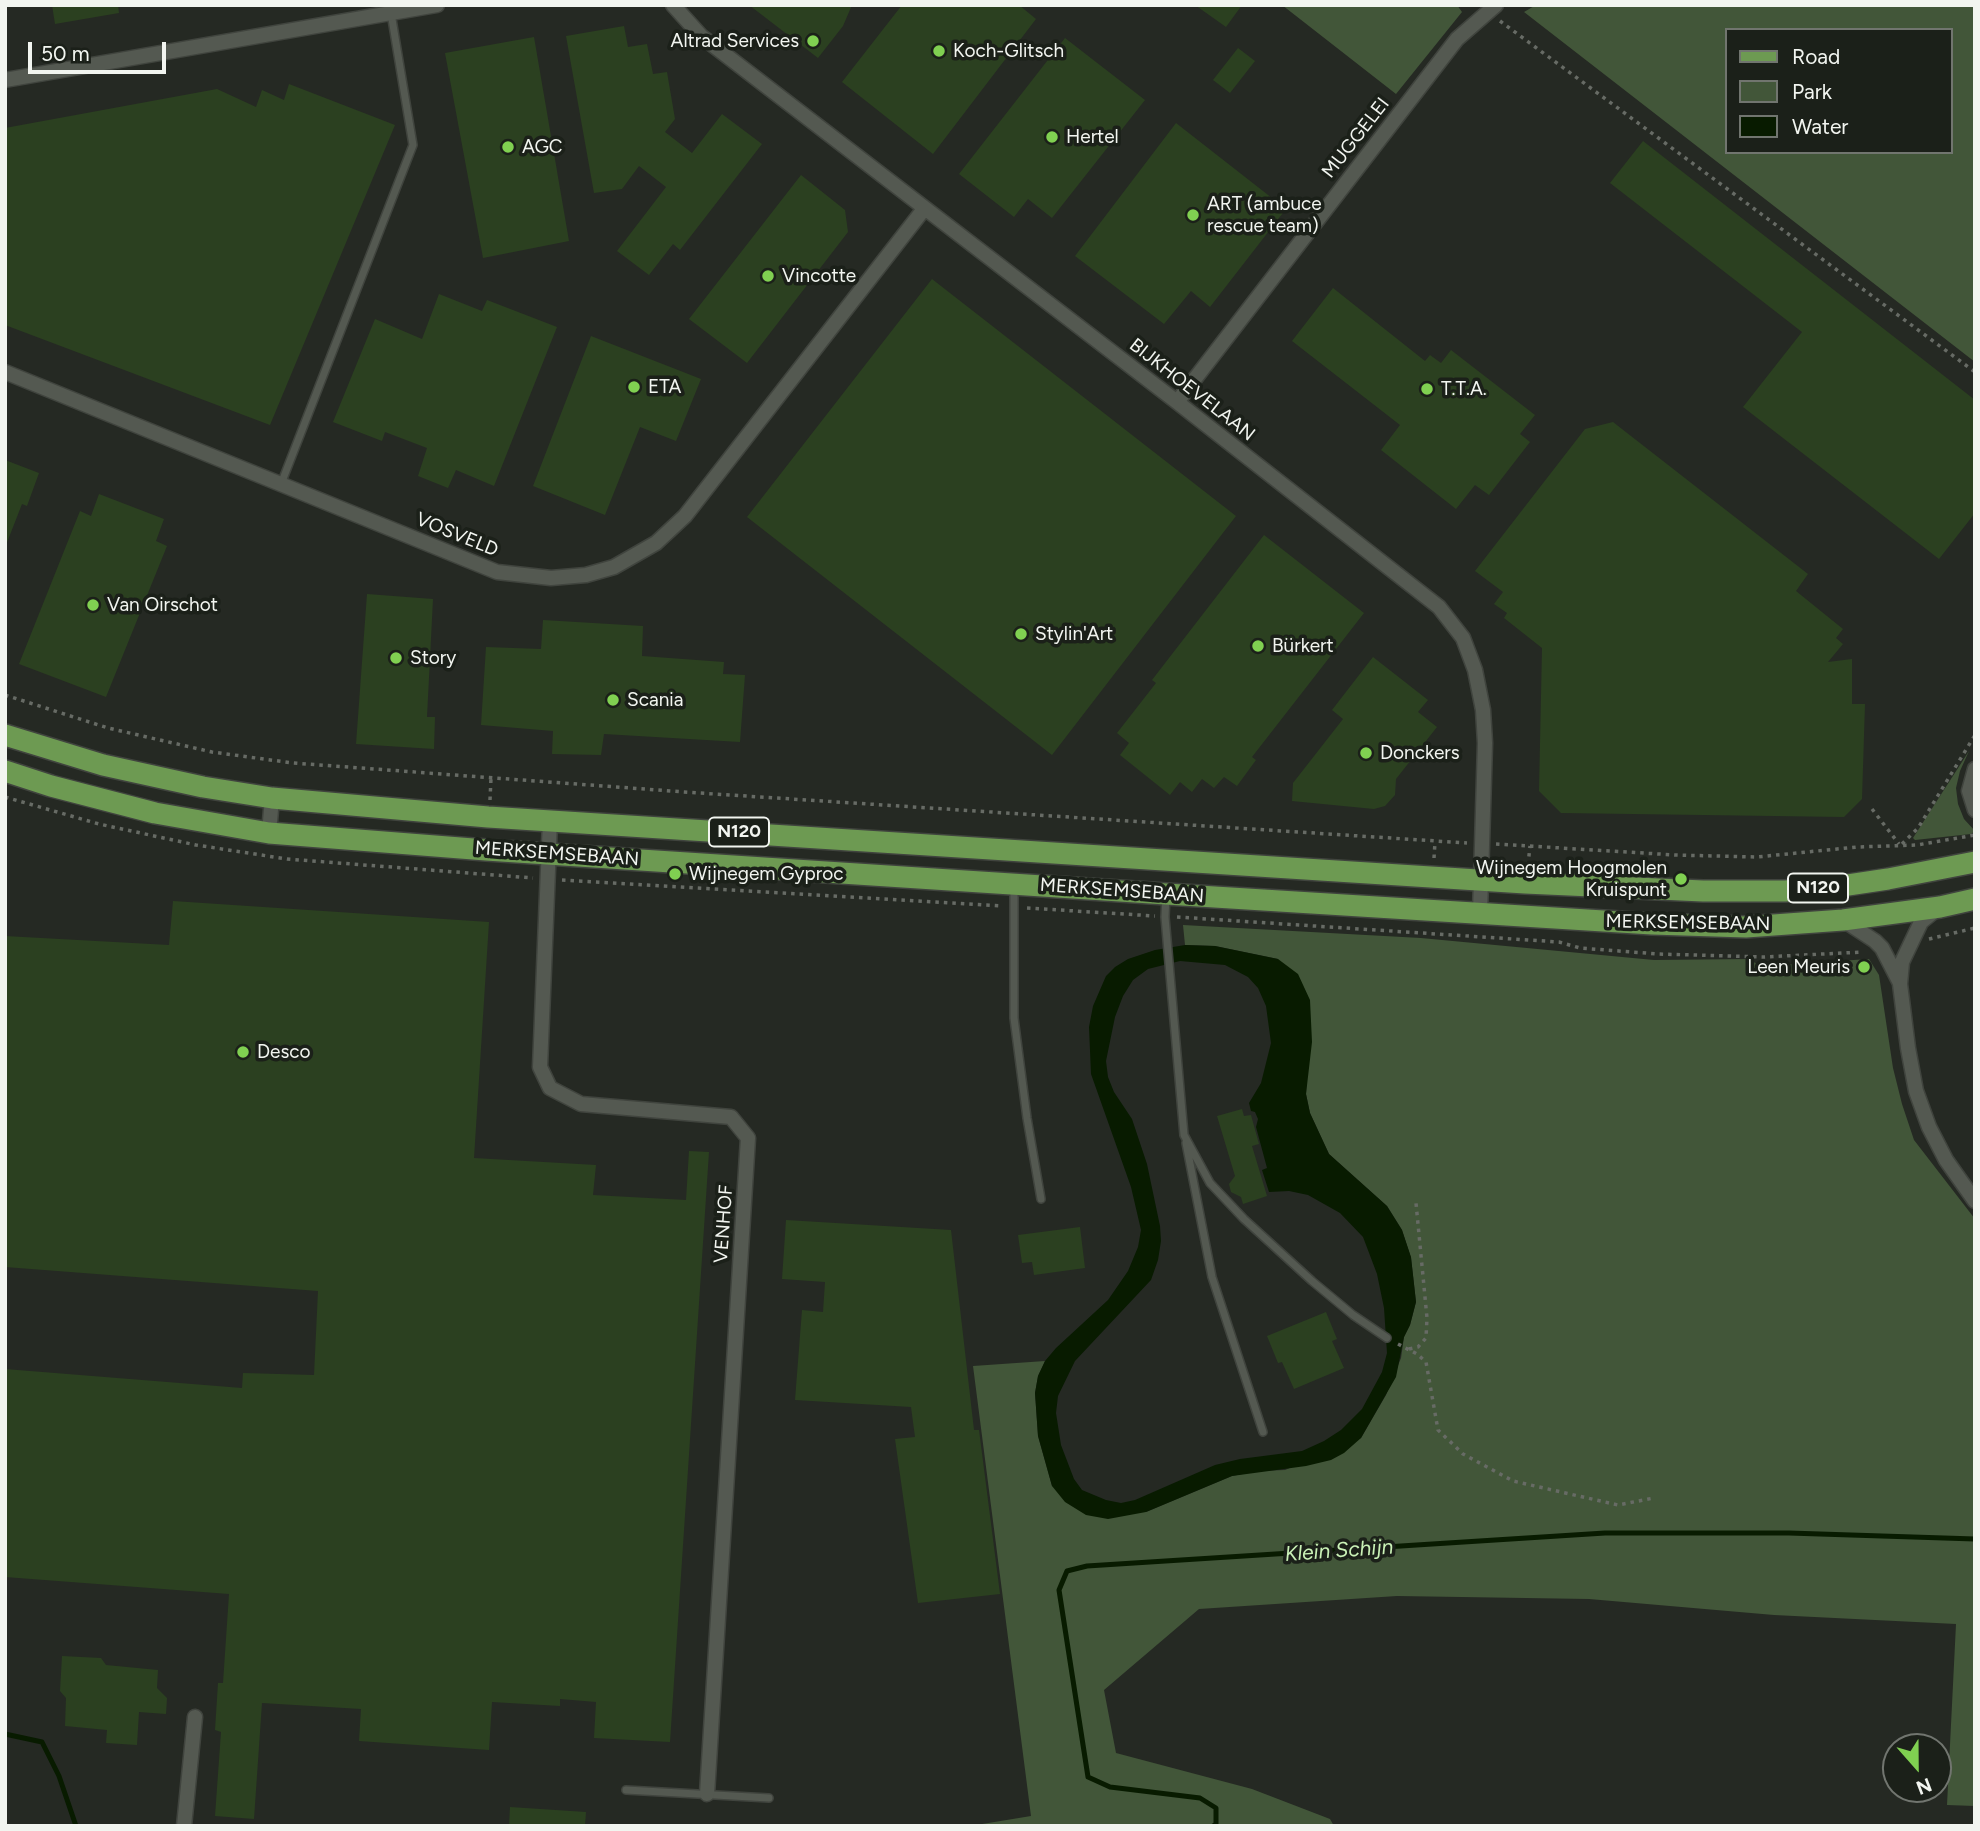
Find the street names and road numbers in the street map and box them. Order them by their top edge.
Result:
street label: MUGGELEI [1317,93,1395,183]
street label: BIJKHOEVELAAN [1125,334,1259,446]
street label: VOSVELD [412,508,502,562]
road number: N120 [709,818,769,846]
street label: MERKSEMSEBAAN [474,837,640,871]
street label: MERKSEMSEBAAN [1039,874,1205,908]
road number: N120 [1788,874,1848,903]
street label: MERKSEMSEBAAN [1605,910,1771,936]
street label: VENHOF [710,1184,738,1264]

